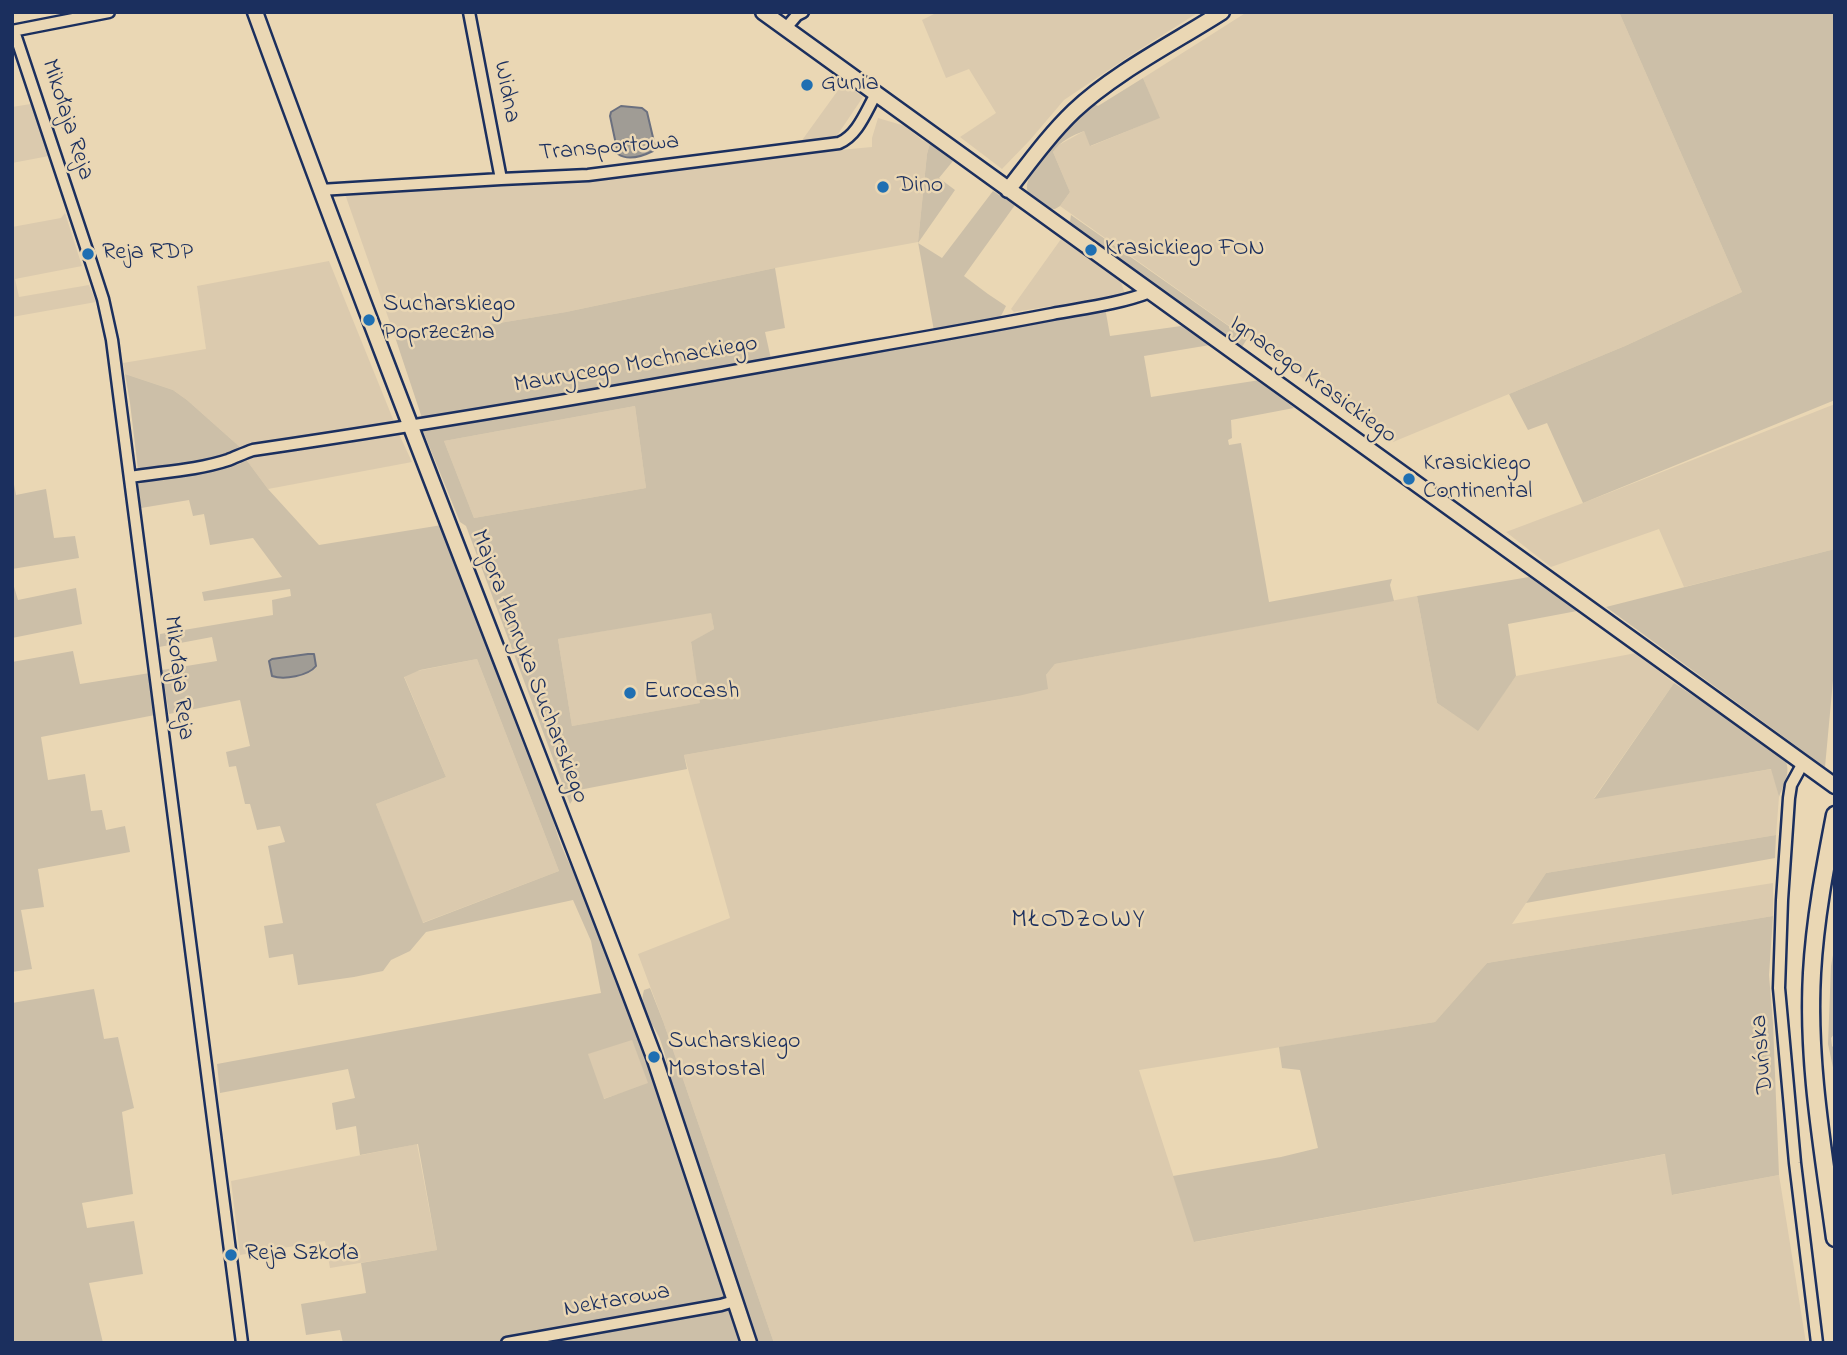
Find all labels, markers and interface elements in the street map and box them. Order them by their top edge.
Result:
street label: Mikołaja Reja [33,56,99,184]
street label: Widna [485,59,525,125]
place label: Gunia [821,71,879,99]
marker: Gunia [799,77,815,93]
street label: Transportowa [538,129,680,169]
place label: Dino [897,173,943,201]
marker: Dino [875,179,891,195]
place label: Krasickiego FON [1105,236,1265,264]
place label: Reja RDP [102,240,193,268]
marker: Krasickiego FON [1083,242,1099,258]
marker: Reja RDP [80,246,96,262]
place label: Sucharskiego Poprzeczna [383,292,516,348]
street label: Ignacego Krasickiego [1223,311,1401,451]
marker: Sucharskiego Poprzeczna [361,312,377,328]
street label: Maurycego Mochnackiego [512,330,760,402]
place label: Krasickiego Continental [1423,451,1532,507]
marker: Krasickiego Continental [1401,471,1417,487]
street label: Majora Henryka Sucharskiego [462,526,594,808]
street label: Mikołaja Reja [155,614,199,742]
place label: Eurocash [644,679,739,707]
marker: Eurocash [622,685,638,701]
district label: MŁODZOWY [1012,906,1146,938]
street label: Duńska [1746,1013,1782,1095]
place label: Sucharskiego Mostostal [668,1029,801,1085]
marker: Sucharskiego Mostostal [646,1049,662,1065]
place label: Reja Szkoła [245,1241,359,1269]
marker: Reja Szkoła [223,1247,239,1263]
street label: Nektarowa [562,1279,672,1325]

